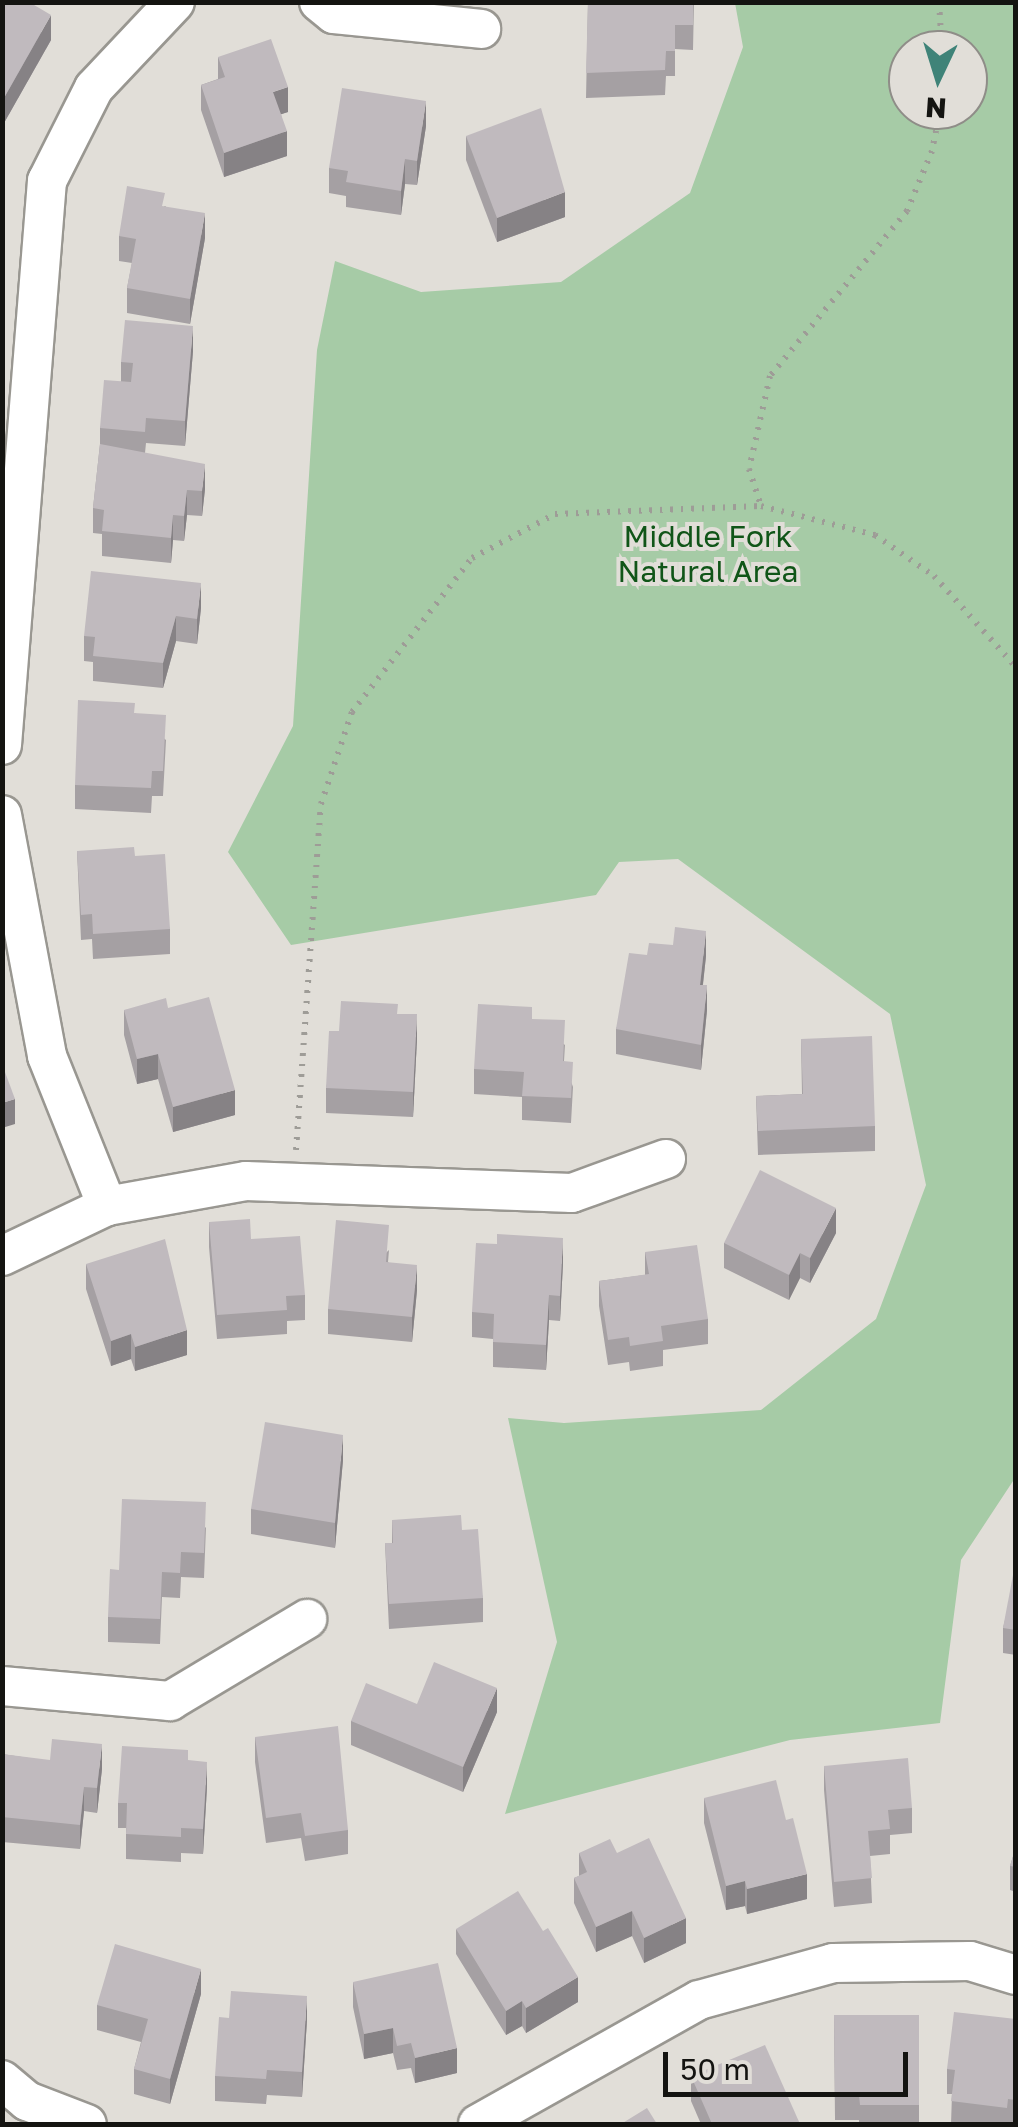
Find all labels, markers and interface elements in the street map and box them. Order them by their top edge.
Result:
north arrow [888,30,988,130]
text: N [924,91,948,126]
park label: Middle Fork Natural Area [618,518,798,588]
scale bar [668,2032,913,2094]
text: 50 m [680,2051,750,2087]

